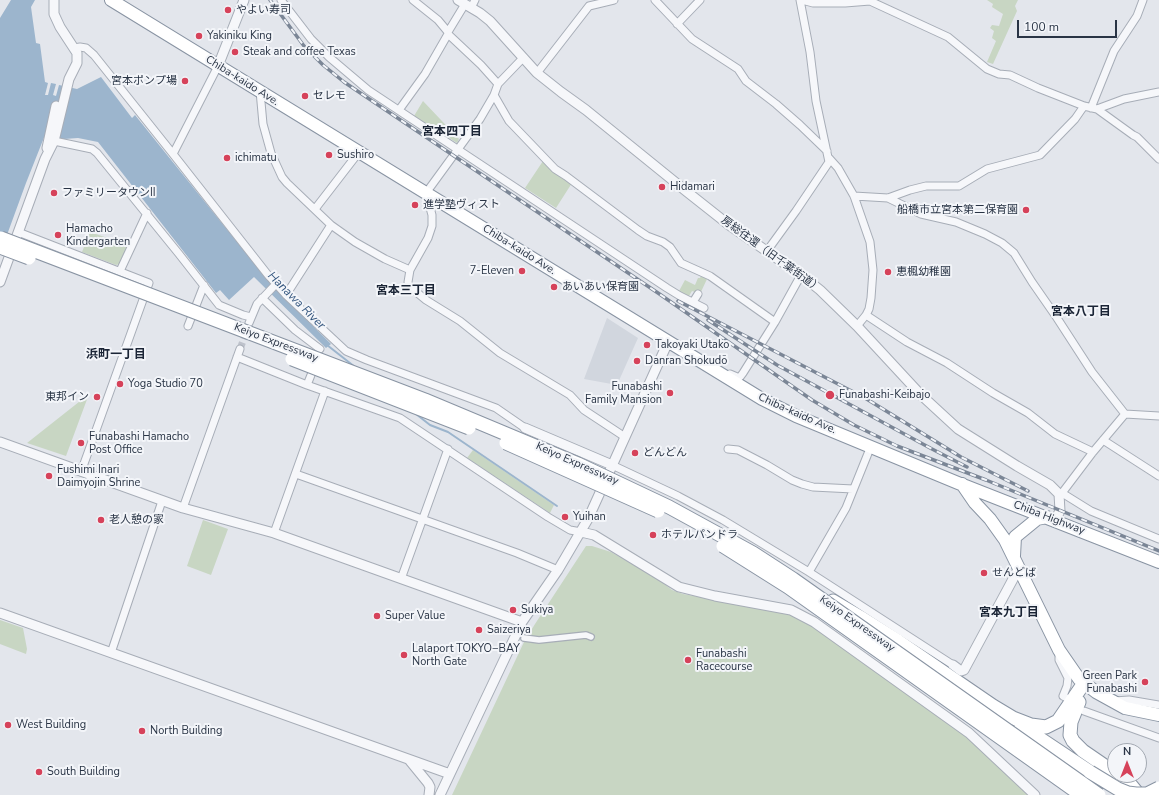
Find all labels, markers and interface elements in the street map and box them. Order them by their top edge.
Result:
place label: やよい寿司 [236,3,291,17]
marker: やよい寿司 [223,5,233,15]
scale bar [1019,12,1119,38]
text: 100 m [1024,19,1059,35]
place label: Yakiniku King [207,29,272,43]
marker: Yakiniku King [194,31,204,41]
place label: Steak and coffee Texas [243,45,356,59]
marker: Steak and coffee Texas [230,47,240,57]
street label: Chiba-kaido Ave. [203,53,281,109]
place label: 宮本ポンプ場 [111,74,177,88]
marker: 宮本ポンプ場 [180,76,190,86]
place label: セレモ [313,89,346,103]
marker: セレモ [300,91,310,101]
district label: 宮本四丁目 [422,125,482,139]
place label: Sushiro [337,148,374,162]
marker: Sushiro [324,150,334,160]
place label: ichimatu [235,151,277,165]
marker: ichimatu [222,153,232,163]
place label: Hidamari [670,180,715,194]
marker: Hidamari [657,182,667,192]
place label: ファミリータウンII [62,186,156,200]
marker: ファミリータウンII [49,188,59,198]
place label: 進学塾ヴィスト [423,198,500,212]
marker: 進学塾ヴィスト [410,200,420,210]
place label: 船橋市立宮本第二保育園 [897,203,1018,217]
marker: 船橋市立宮本第二保育園 [1021,205,1031,215]
street label: 房総往還（旧千葉街道） [718,214,824,296]
place label: Hamacho Kindergarten [66,222,130,248]
street label: Chiba-kaido Ave. [480,222,558,278]
marker: Hamacho Kindergarten [53,230,63,240]
place label: 7-Eleven [470,264,514,278]
place label: 恵楓幼稚園 [896,265,951,279]
marker: 7-Eleven [517,266,527,276]
marker: 恵楓幼稚園 [883,267,893,277]
water label: Hanawa River [264,269,328,333]
place label: あいあい保育園 [562,280,639,294]
marker: あいあい保育園 [549,282,559,292]
district label: 宮本三丁目 [376,284,436,298]
district label: 宮本八丁目 [1051,305,1111,319]
street label: Keiyo Expressway [232,321,320,365]
place label: Takoyaki Utako [655,338,729,352]
marker: Takoyaki Utako [642,340,652,350]
district label: 浜町一丁目 [86,348,146,362]
place label: Danran Shokudō [645,354,727,368]
marker: Danran Shokudō [632,356,642,366]
place label: Yoga Studio 70 [128,377,203,391]
marker: Yoga Studio 70 [115,379,125,389]
place label: Funabashi Family Mansion [585,380,662,406]
marker: Funabashi Family Mansion [665,388,675,398]
place label: Funabashi-Keibajo [839,388,930,402]
marker: Funabashi-Keibajo [824,389,836,401]
place label: 東邦イン [45,390,89,404]
street label: Chiba-kaido Ave. [756,391,838,437]
marker: 東邦イン [92,392,102,402]
place label: Funabashi Hamacho Post Office [89,430,189,456]
marker: Funabashi Hamacho Post Office [76,438,86,448]
street label: Keiyo Expressway [534,440,620,488]
place label: どんどん [643,446,687,460]
marker: どんどん [630,448,640,458]
place label: Fushimi Inari Daimyojin Shrine [57,463,140,489]
marker: Fushimi Inari Daimyojin Shrine [44,471,54,481]
street label: Chiba Highway [1011,498,1087,538]
place label: Yuihan [573,510,606,524]
marker: Yuihan [560,512,570,522]
place label: 老人憩の家 [109,513,164,527]
marker: 老人憩の家 [96,515,106,525]
place label: ホテルパンドラ [661,528,738,542]
marker: ホテルパンドラ [648,530,658,540]
place label: せんどば [992,566,1036,580]
marker: せんどば [979,568,989,578]
street label: Keiyo Expressway [817,593,897,655]
place label: Sukiya [521,603,553,617]
marker: Sukiya [508,605,518,615]
district label: 宮本九丁目 [979,606,1039,620]
place label: Super Value [385,609,445,623]
marker: Super Value [372,611,382,621]
place label: Saizeriya [487,623,531,637]
marker: Saizeriya [474,625,484,635]
place label: Lalaport TOKYO−BAY North Gate [412,642,520,668]
place label: Funabashi Racecourse [696,647,752,673]
marker: Lalaport TOKYO−BAY North Gate [399,650,409,660]
marker: Funabashi Racecourse [683,655,693,665]
place label: Green Park Funabashi [1082,669,1137,695]
marker: Green Park Funabashi [1140,677,1150,687]
place label: West Building [16,718,86,732]
marker: West Building [3,720,13,730]
place label: North Building [150,724,222,738]
marker: North Building [137,726,147,736]
north arrow [1107,743,1147,783]
text: N [1123,744,1131,759]
place label: South Building [47,765,120,779]
marker: South Building [34,767,44,777]

